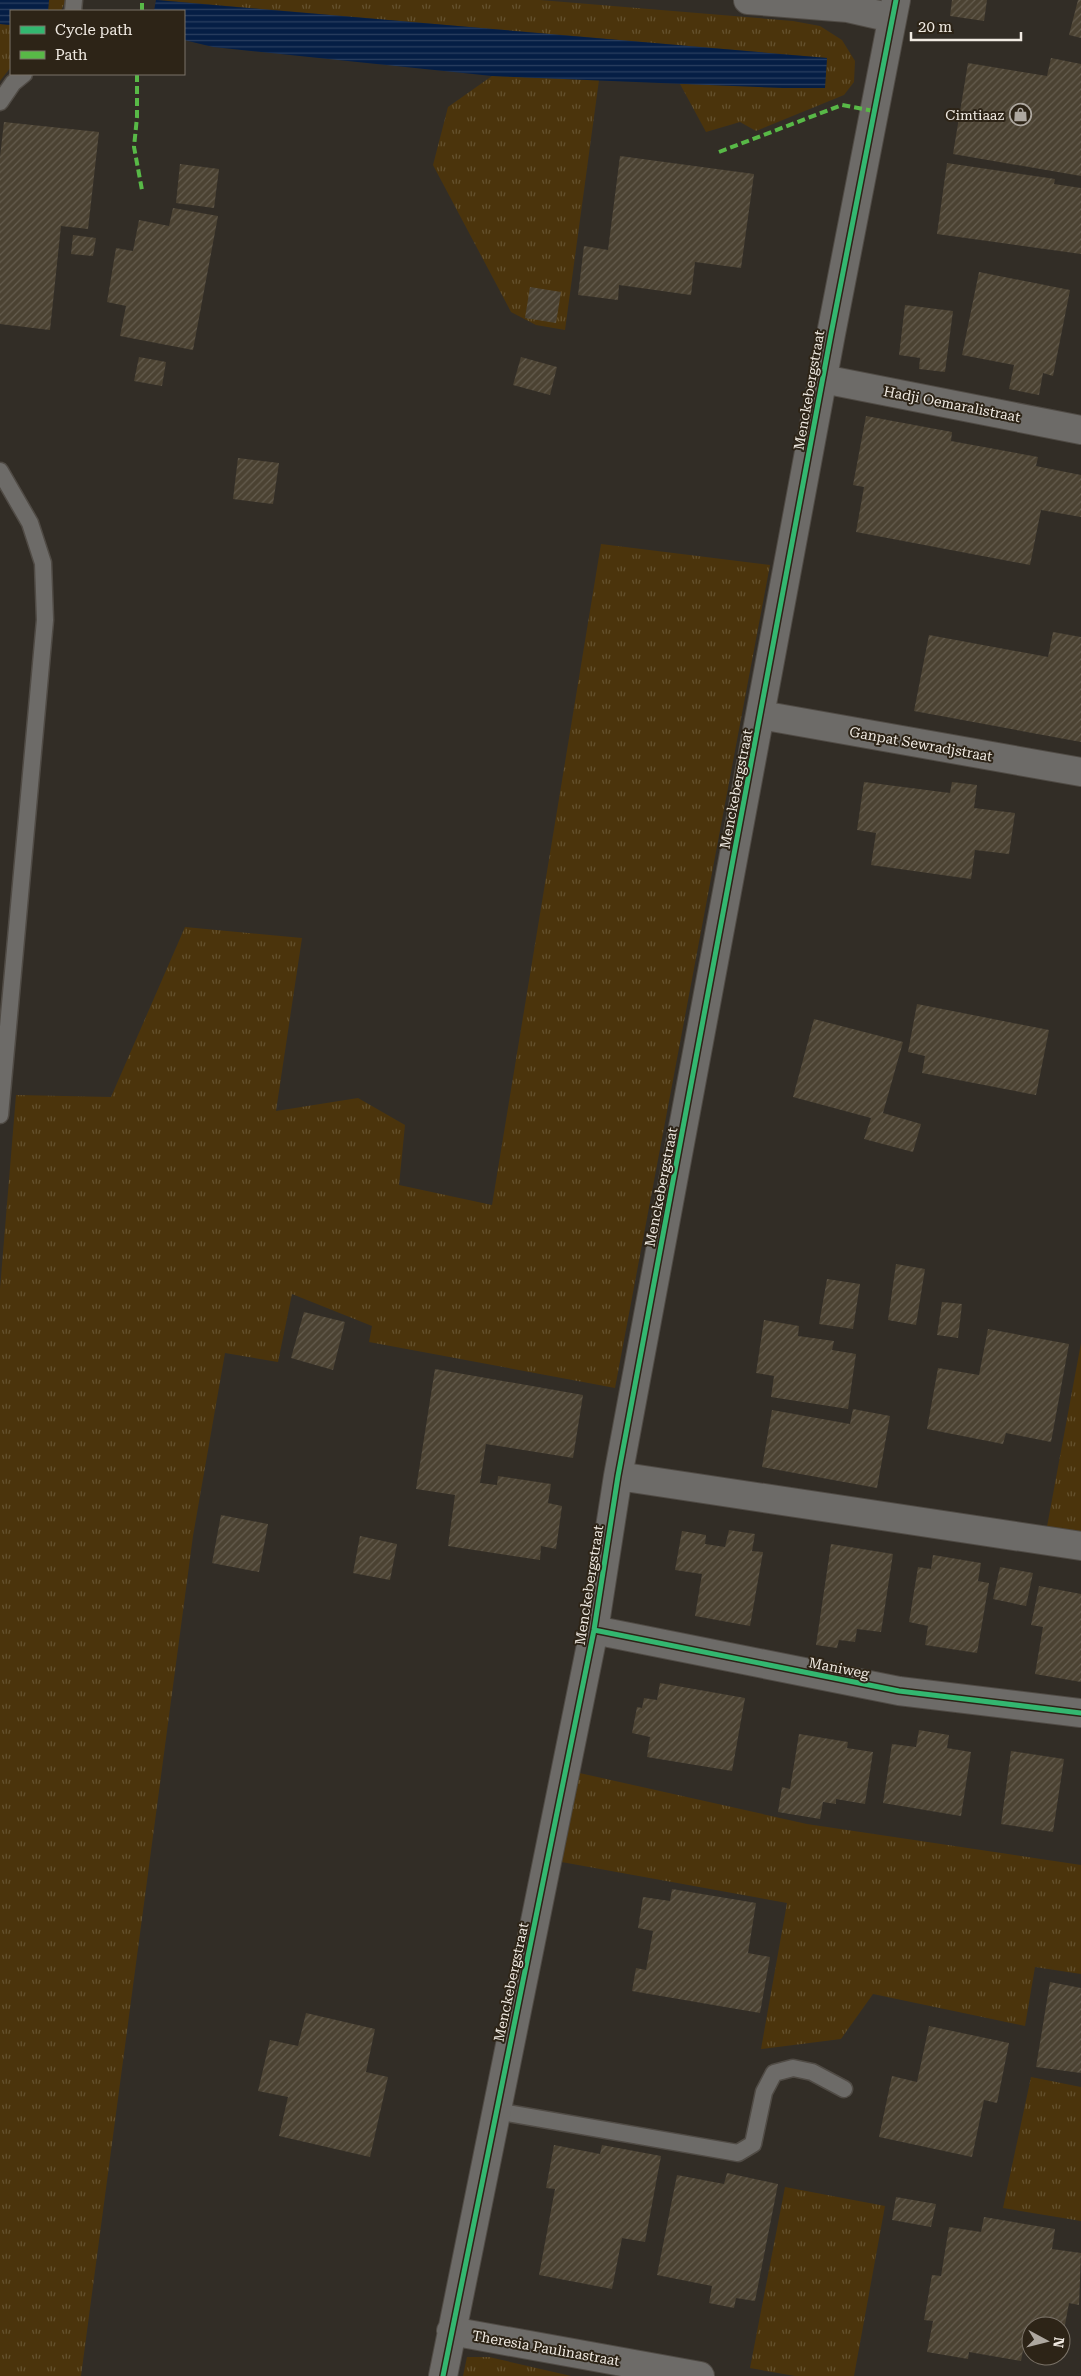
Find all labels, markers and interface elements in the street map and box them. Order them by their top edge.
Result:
legend [10,10,185,75]
scale bar [911,10,1021,42]
text: 20 m [918,18,953,36]
text: Cycle path [55,21,133,39]
text: Path [55,46,88,64]
shop icon: Cimtiaaz [1008,103,1032,127]
place label: Cimtiaaz [945,107,1004,123]
street label: Menckebergstraat [791,329,827,451]
street label: Hadji Oemaralistraat [882,383,1022,425]
street label: Ganpat Sewradjstraat [848,724,994,764]
street label: Menckebergstraat [717,728,755,850]
street label: Menckebergstraat [642,1126,680,1248]
street label: Menckebergstraat [572,1524,606,1646]
street label: Maniweg [807,1654,871,1682]
street label: Menckebergstraat [491,1921,531,2043]
north arrow [1021,2316,1071,2366]
street label: Theresia Paulinastraat [471,2327,621,2369]
text: N [1050,2336,1068,2349]

